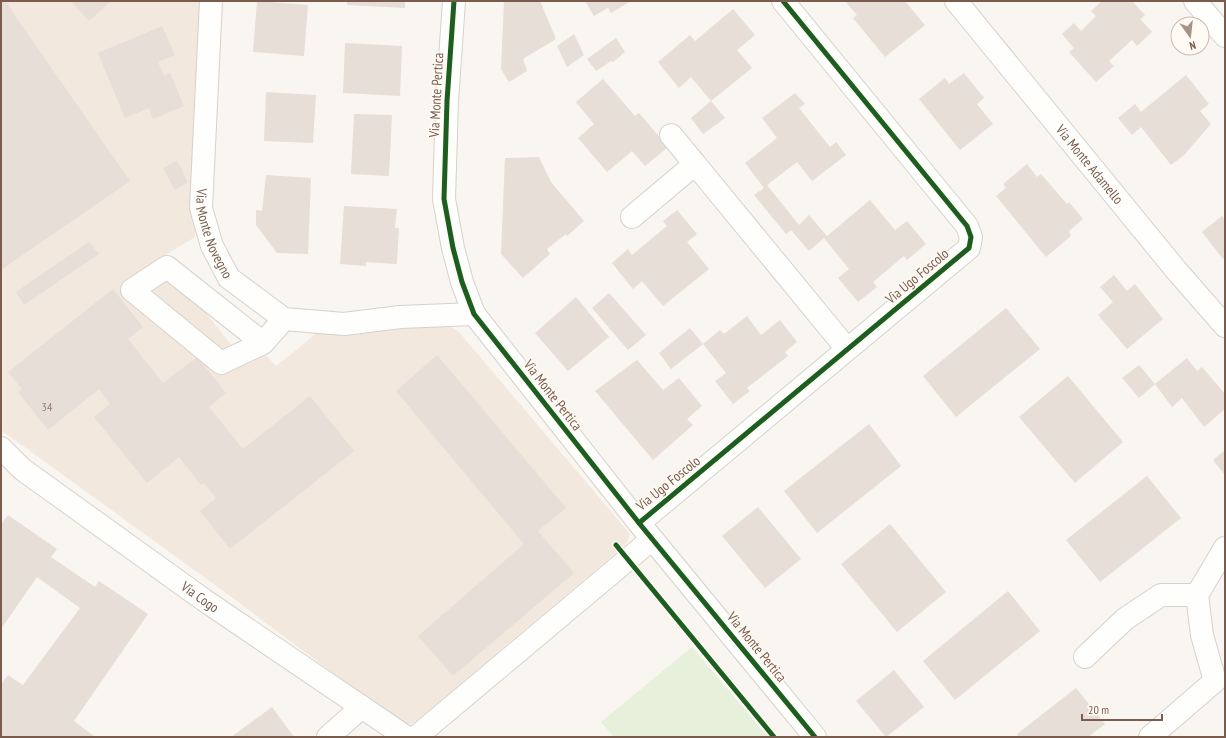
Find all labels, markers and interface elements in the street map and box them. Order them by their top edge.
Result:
north arrow [1170,16,1210,56]
text: N [1188,38,1197,53]
street label: Via Monte Pertica [425,52,447,139]
street label: Via Monte Adamello [1051,120,1127,208]
street label: Via Monte Novegno [192,187,237,282]
street label: Via Ugo Foscolo [881,244,952,308]
street label: Via Monte Pertica [519,355,586,434]
house number: 34 [42,399,53,414]
street label: Via Ugo Foscolo [632,452,704,515]
street label: Via Cogo [177,577,222,617]
street label: Via Monte Pertica [723,608,791,686]
scale bar [1082,696,1162,722]
text: 20 m [1088,702,1109,717]

